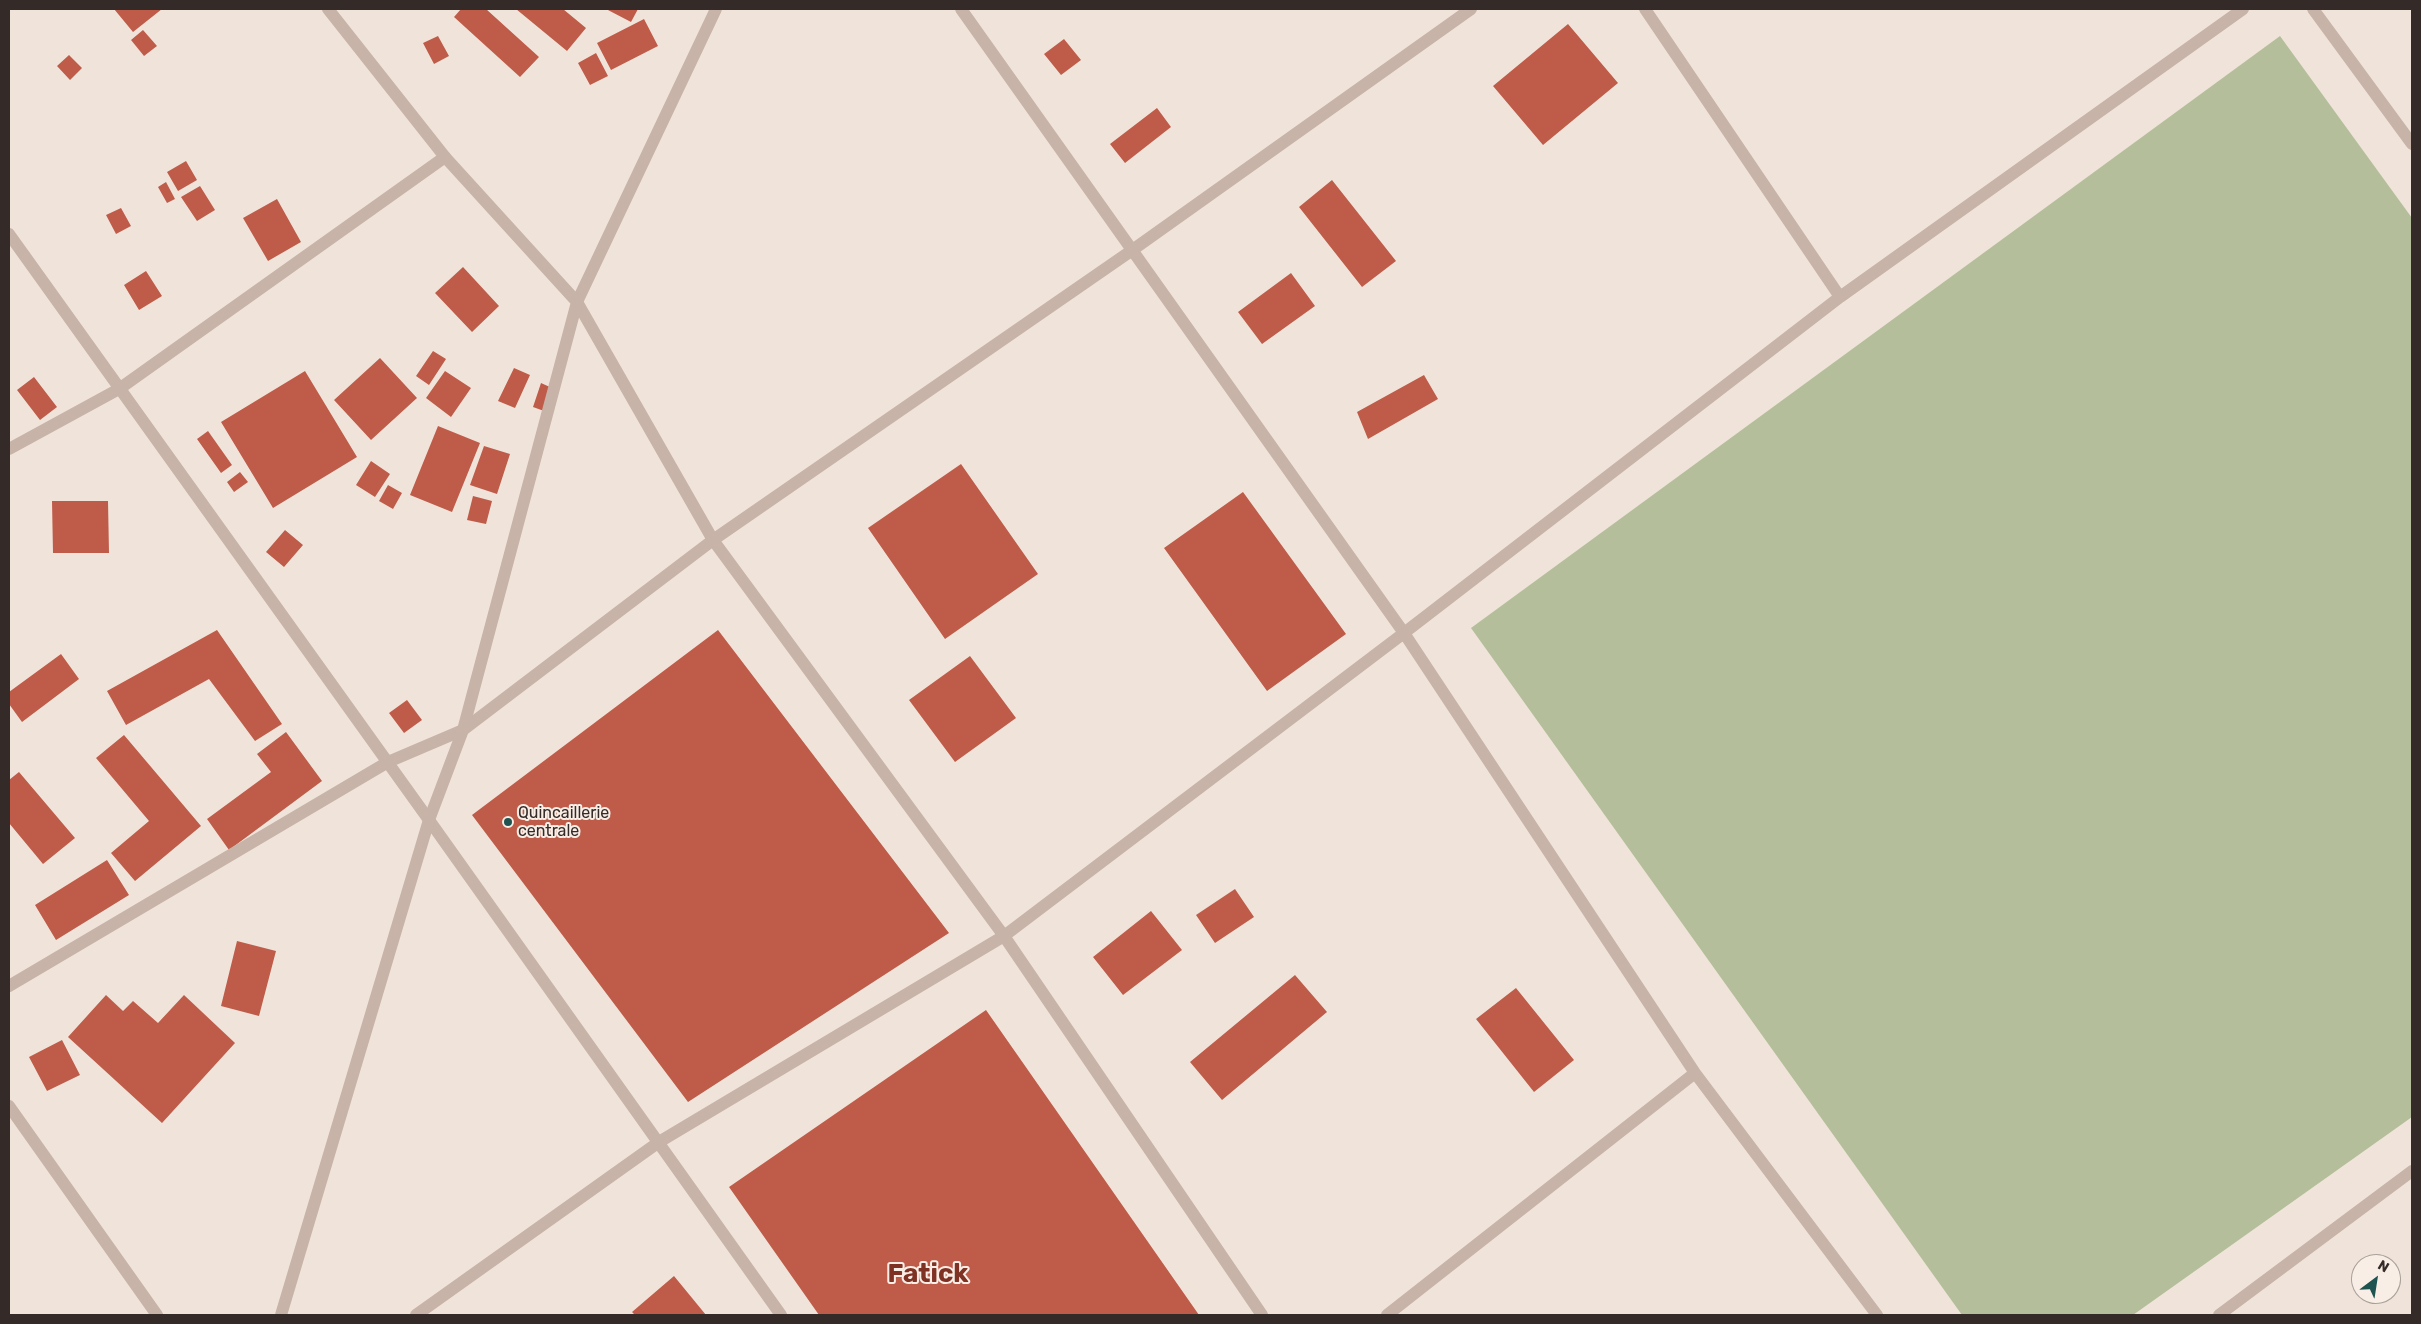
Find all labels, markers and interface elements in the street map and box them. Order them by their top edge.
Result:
place label: Quincaillerie centrale [518,803,609,841]
marker: Quincaillerie centrale [502,816,514,828]
north arrow [2351,1254,2401,1304]
text: N [2375,1257,2392,1276]
district label: Fatick [888,1258,968,1290]

